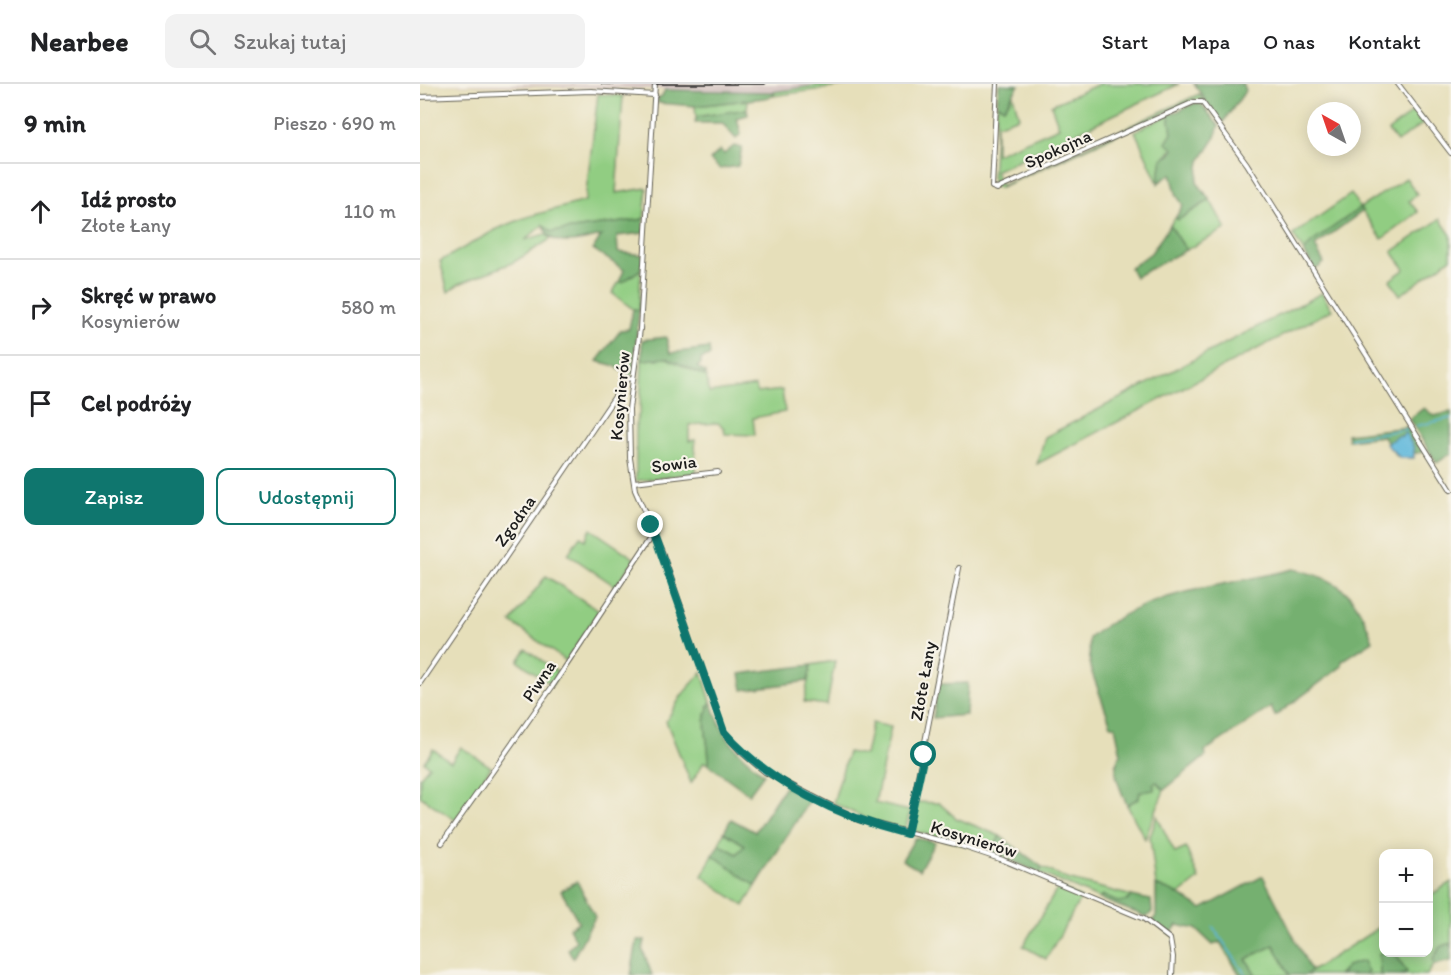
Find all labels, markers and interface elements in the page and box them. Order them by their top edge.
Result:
search box [165,14,585,68]
text: Nearbee [30,24,129,58]
icon: search [186,25,219,58]
text: Szukaj tutaj [234,28,346,55]
text: Start [1102,29,1148,54]
text: Mapa [1181,29,1230,54]
text: O nas [1263,29,1315,54]
text: Kontakt [1348,29,1421,54]
north arrow [1307,102,1361,156]
text: 9 min [24,107,86,139]
text: Pieszo · 690 m [273,111,396,135]
street label: Spokojna [1021,124,1096,174]
text: Idź prosto [81,186,177,213]
icon: ahead [24,195,57,228]
text: 110 m [344,199,396,223]
text: Złote Łany [81,213,171,237]
text: Skręć w prawo [81,282,216,309]
icon: right [24,291,57,324]
text: 580 m [341,295,396,319]
text: Kosynierów [81,309,180,333]
street label: Kosynierów [605,351,635,441]
icon: arrive [24,387,57,420]
text: Cel podróży [81,390,191,417]
street label: Sowia [650,450,699,478]
button: Zapisz [24,468,204,525]
button: Udostępnij [216,468,396,525]
street label: Zgodna [490,491,541,551]
route end [637,511,663,537]
street label: Złote Łany [905,639,941,723]
street label: Piwna [517,656,561,706]
route start [910,741,936,767]
street label: Kosynierów [928,815,1020,863]
map controls [1379,849,1433,957]
button: + [1379,849,1433,903]
button: − [1379,903,1433,957]

